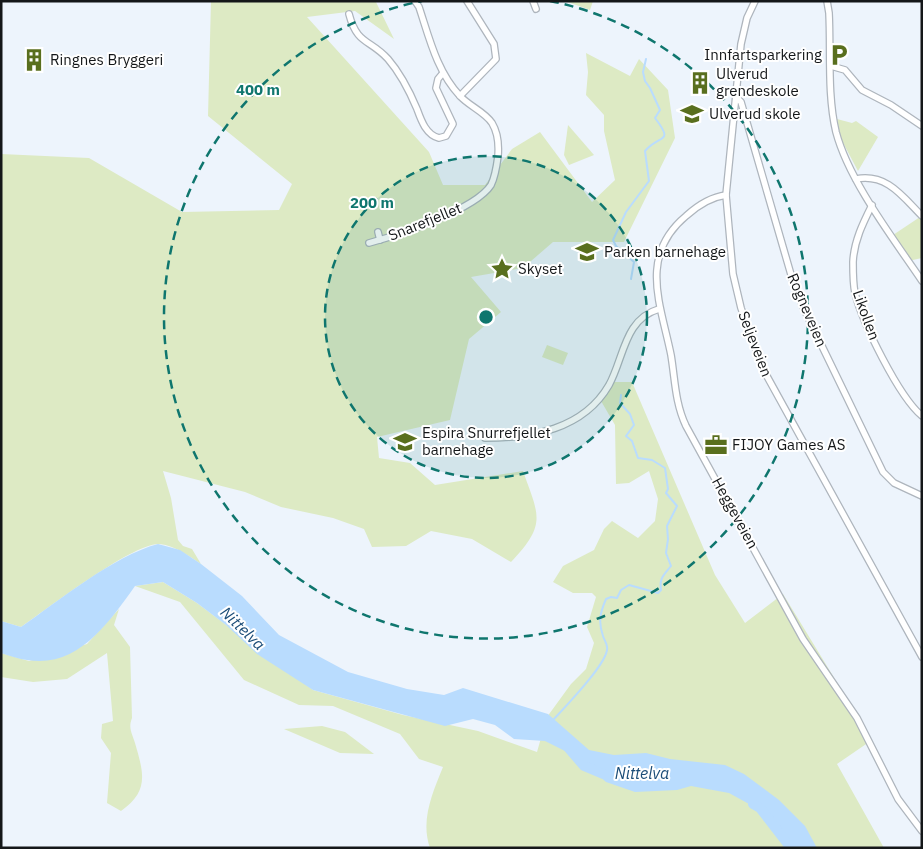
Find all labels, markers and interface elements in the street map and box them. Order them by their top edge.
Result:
parking icon: Innfartsparkering [826,42,852,68]
place label: Innfartsparkering [704,45,822,64]
building icon: Ringnes Bryggeri [21,47,47,73]
place label: Ringnes Bryggeri [50,50,163,69]
place label: Ulverud grendeskole [716,64,799,100]
building icon: Ulverud grendeskole [687,70,713,96]
text: 400 m [236,80,280,99]
school or university icon: Ulverud skole [679,101,705,127]
place label: Ulverud skole [709,104,801,123]
text: 200 m [350,193,394,212]
street label: Snarefjellet [385,198,464,245]
school or university icon: Parken barnehage [574,239,600,265]
place label: Parken barnehage [604,242,726,261]
place icon: Skyset [489,256,515,282]
place label: Skyset [518,259,563,278]
street label: Rogneveien [783,270,832,350]
street label: Likollen [849,287,884,343]
centre of rings [477,308,495,326]
street label: Seljeveien [734,308,777,379]
place label: Espira Snurrefjellet barnehage [422,423,551,459]
school or university icon: Espira Snurrefjellet barnehage [392,429,418,455]
office icon: FIJOY Games AS [703,432,729,458]
place label: FIJOY Games AS [732,435,846,454]
street label: Heggeveien [708,474,763,552]
water label: Nittelva [216,602,270,654]
water label: Nittelva [615,763,669,783]

